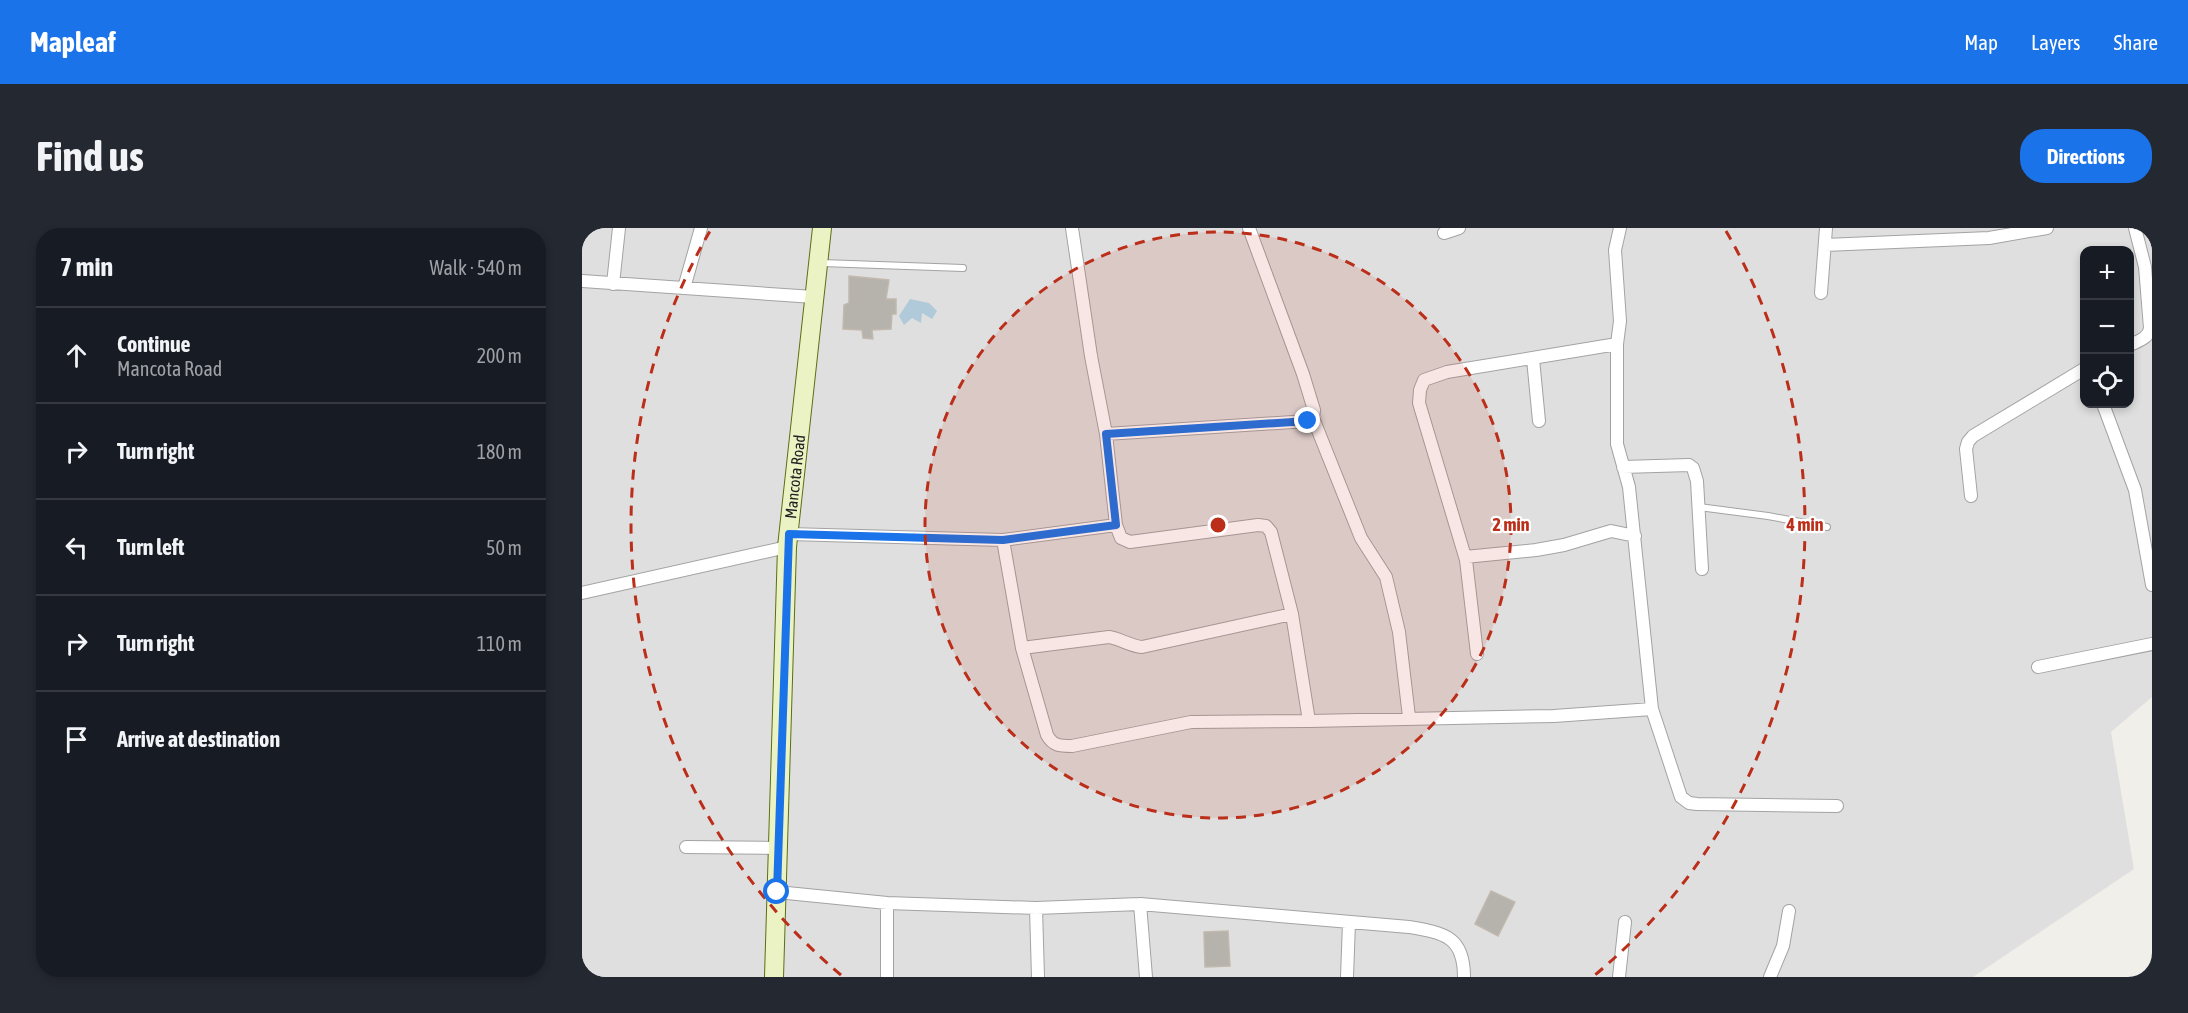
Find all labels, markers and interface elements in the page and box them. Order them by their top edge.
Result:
text: Mapleaf [30,26,116,58]
text: Map [1964,30,1998,54]
text: Layers [2031,30,2081,54]
text: Share [2114,30,2158,54]
button: Directions [2020,129,2152,183]
text: Find us [36,132,144,180]
map controls [2080,246,2134,408]
button: + [2080,246,2134,300]
text: 7 min [60,252,113,282]
text: Walk · 540 m [430,256,522,279]
button: − [2080,300,2134,354]
text: Continue [117,331,191,357]
icon: ahead [60,339,93,372]
text: 200 m [477,344,522,367]
button: locate [2080,354,2134,408]
text: Mancota Road [117,357,222,380]
route end [1294,407,1320,433]
street label: Mancota Road [781,434,808,519]
icon: right [60,435,93,468]
text: Turn right [117,438,194,464]
text: 180 m [477,440,522,463]
text: 2 min [1493,514,1530,535]
text: 4 min [1786,514,1824,535]
centre of rings [1208,515,1228,535]
icon: left [60,531,93,564]
text: Turn left [117,534,184,560]
text: 50 m [486,536,522,559]
icon: right [60,627,93,660]
text: Turn right [117,630,194,656]
text: 110 m [477,632,522,655]
icon: arrive [60,723,93,756]
text: Arrive at destination [117,726,280,752]
route start [763,878,789,904]

